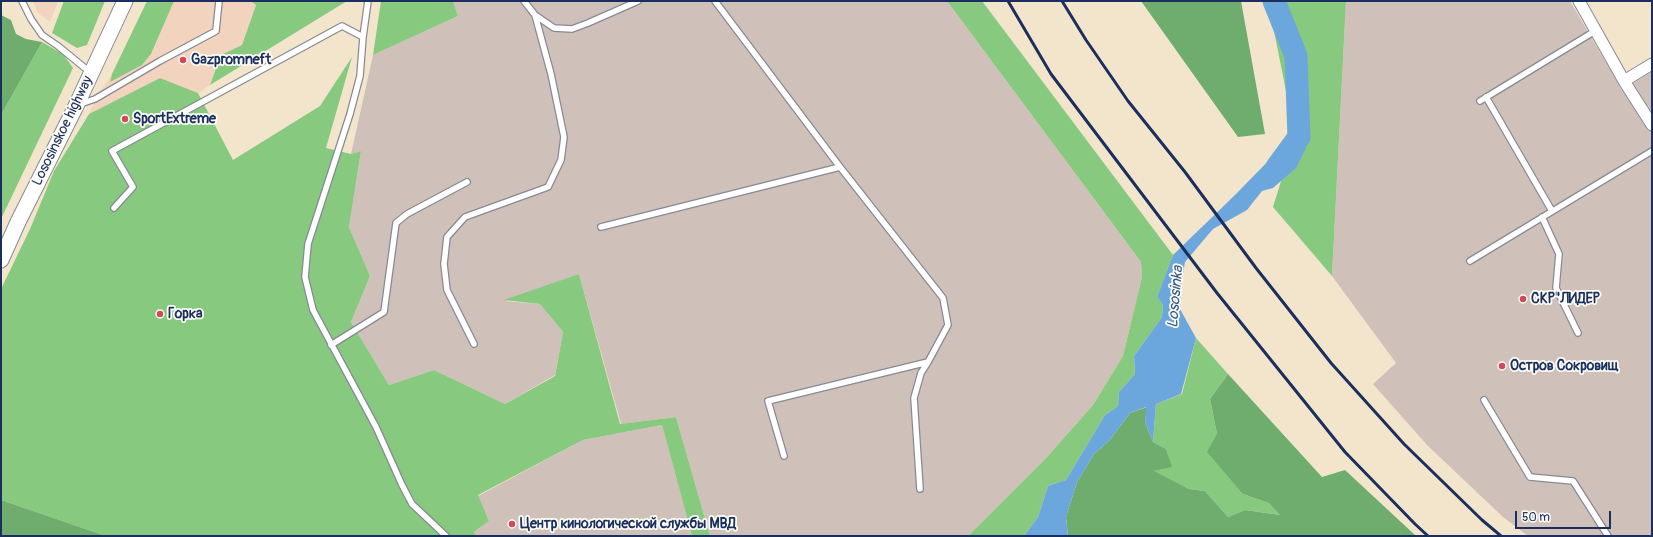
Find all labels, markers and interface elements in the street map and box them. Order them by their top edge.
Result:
place label: Gazpromneft [191,52,271,68]
marker: Gazpromneft [178,55,188,65]
street label: Lososinskoe highway [29,73,97,189]
place label: SportExtreme [133,111,216,127]
marker: SportExtreme [120,114,130,124]
water label: Lososinka [1164,265,1188,329]
place label: СКР"ЛИДЕР [1531,291,1600,307]
marker: СКР"ЛИДЕР [1518,294,1528,304]
place label: Горка [168,306,203,322]
marker: Горка [155,309,165,319]
place label: Остров Сокровищ [1510,358,1619,374]
marker: Остров Сокровищ [1497,361,1507,371]
scale bar [1517,503,1613,529]
text: 50 m [1522,510,1550,525]
place label: Центр кинологической службы МВД [520,516,736,532]
marker: Центр кинологической службы МВД [507,519,517,529]

